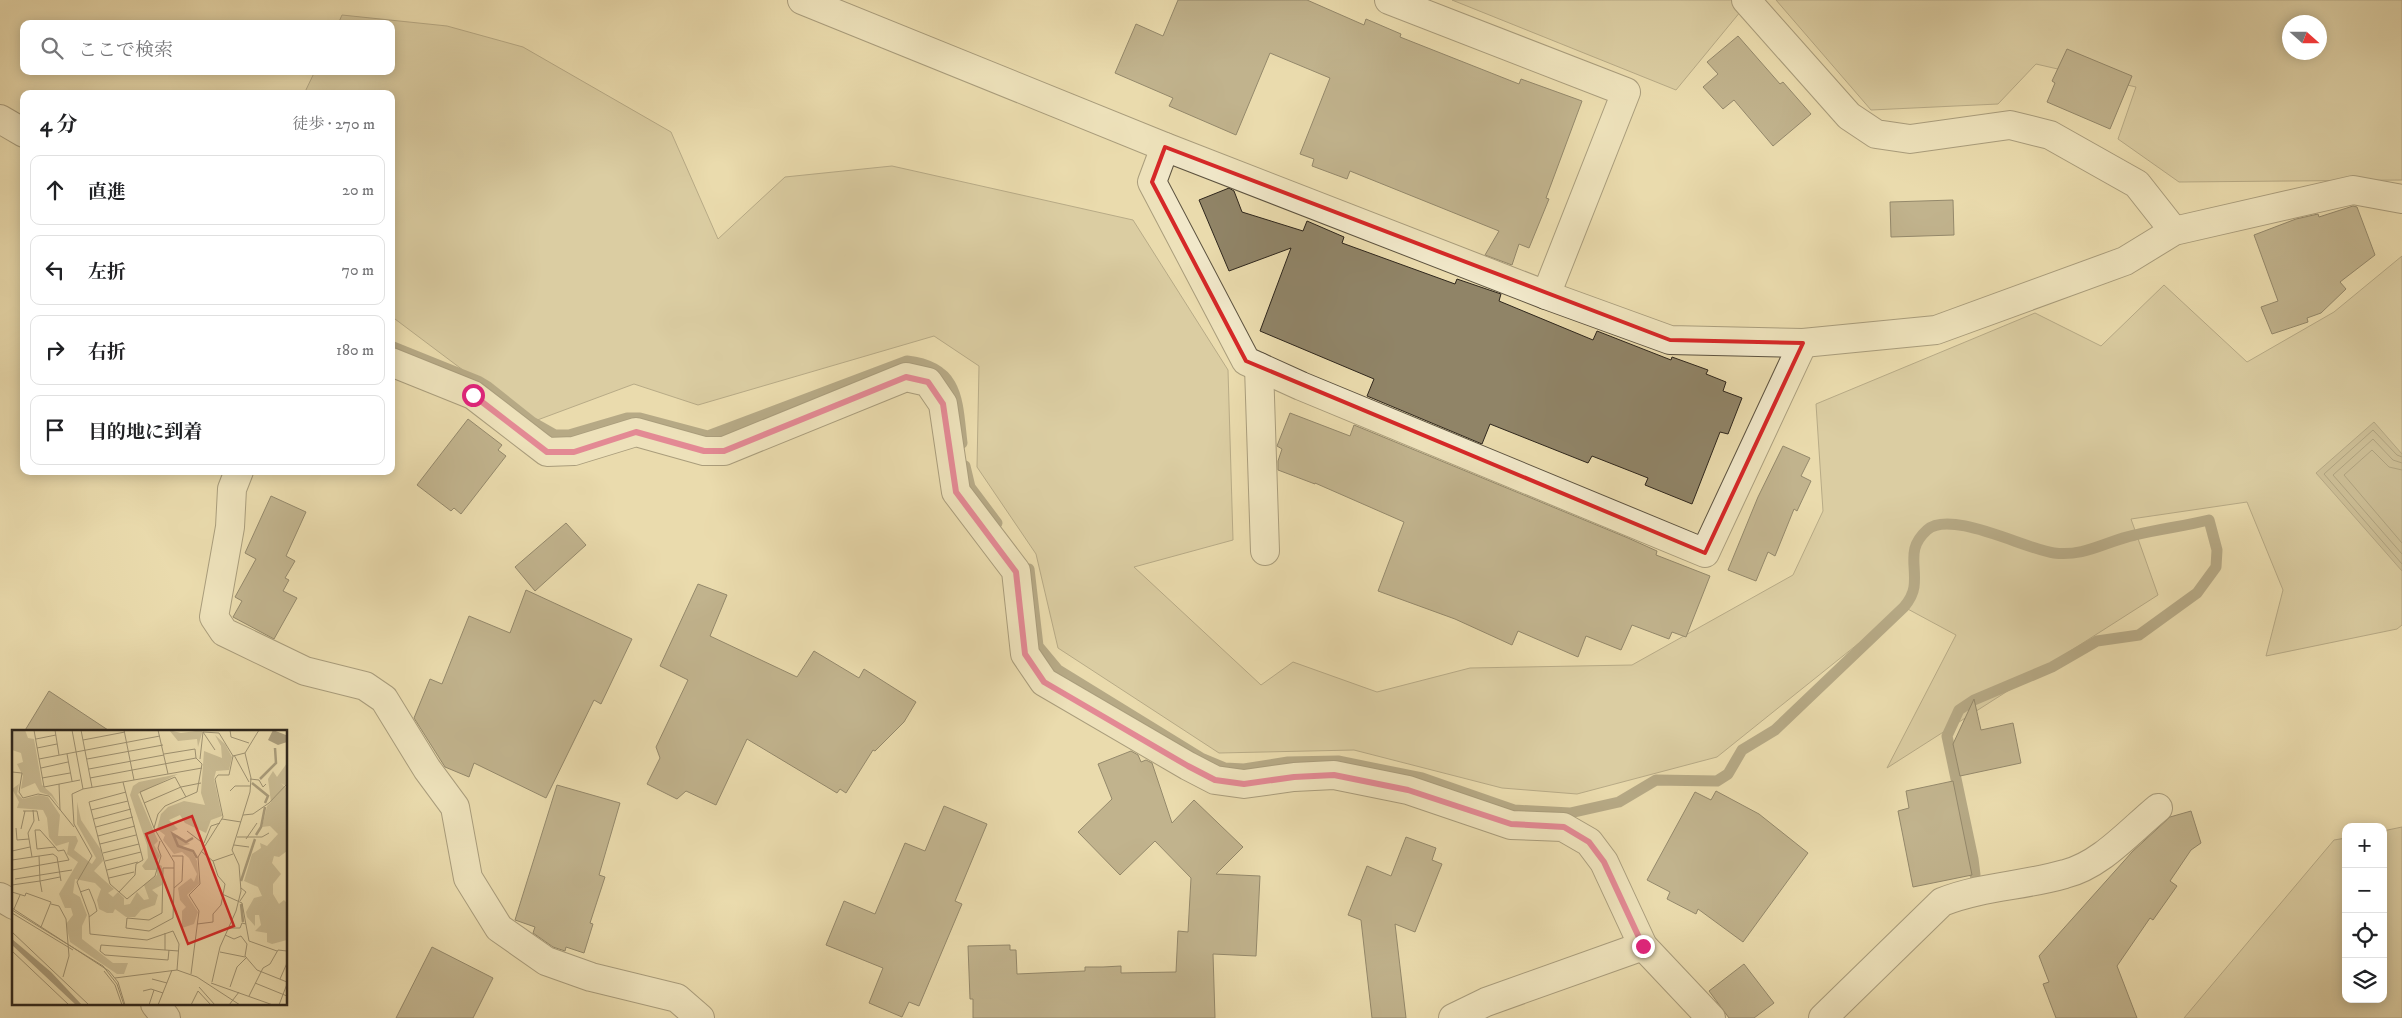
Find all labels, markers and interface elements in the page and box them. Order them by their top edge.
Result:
north arrow [2282,15,2327,60]
search box [20,20,395,75]
icon: search [38,34,66,62]
text: ここで検索 [78,39,173,62]
text: 4 分 [40,112,78,138]
text: 徒歩 · 270 m [292,114,375,134]
icon: ahead [41,176,69,204]
text: 20 m [342,180,374,200]
text: 直進 [88,181,126,204]
icon: left [41,256,69,284]
text: 70 m [342,260,374,280]
text: 左折 [88,261,126,284]
icon: right [41,336,69,364]
text: 180 m [336,340,374,360]
text: 右折 [88,341,126,364]
route start [462,384,485,407]
icon: arrive [41,416,69,444]
text: 目的地に到着 [88,421,202,444]
inset map [12,730,288,1006]
map controls [2342,823,2387,1003]
button: + [2342,823,2387,868]
button: − [2342,868,2387,913]
button: locate [2342,913,2387,958]
route end [1632,935,1655,958]
button: layers [2342,958,2387,1003]

